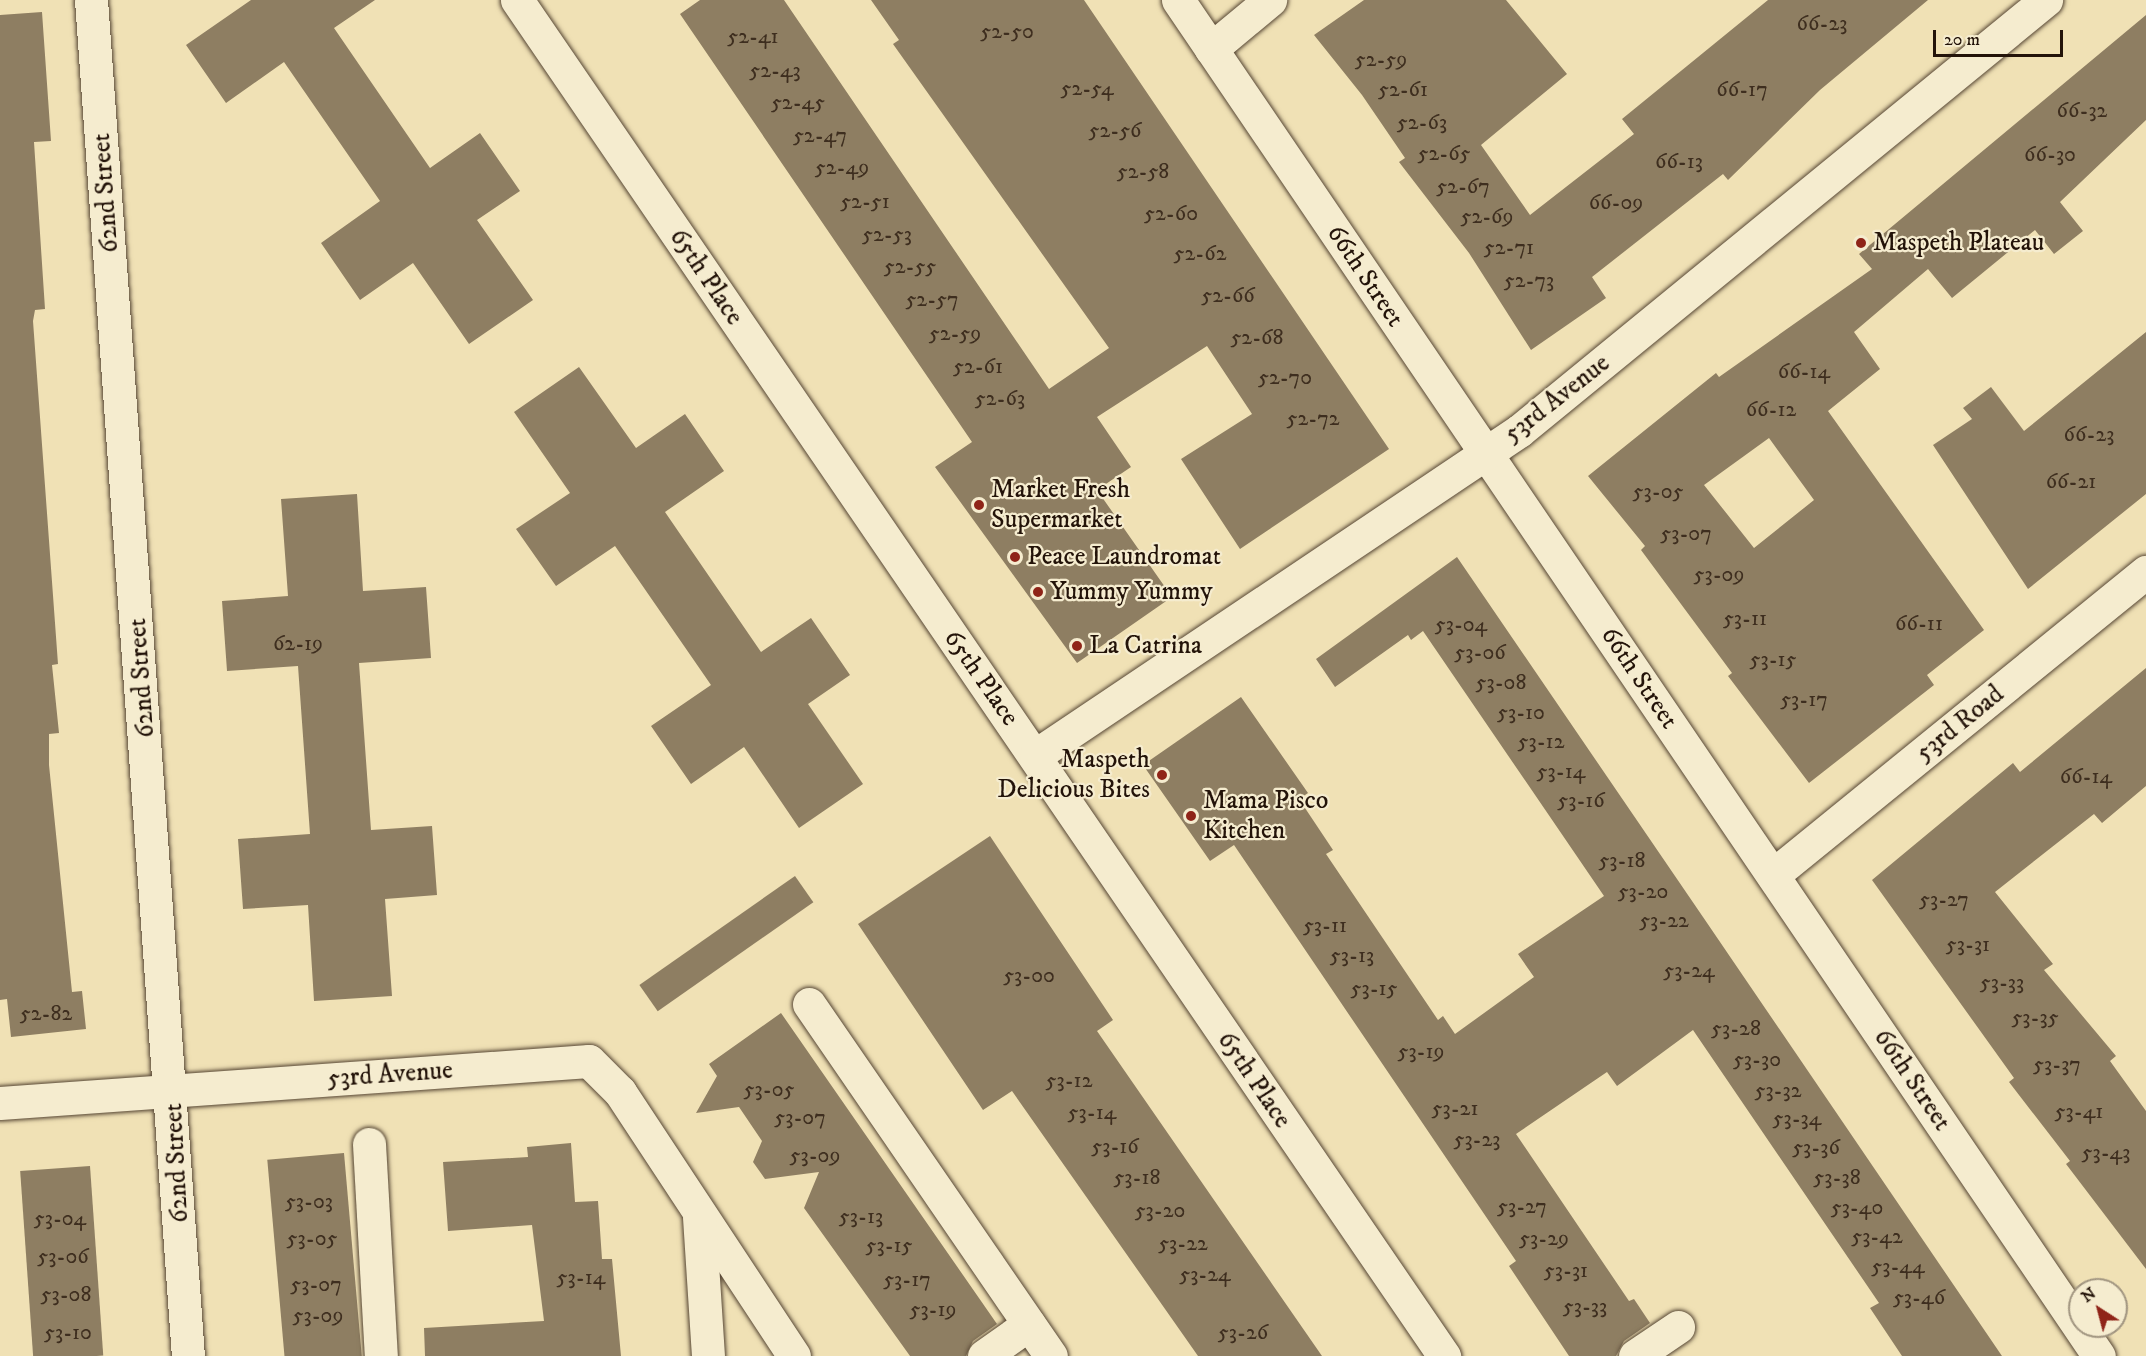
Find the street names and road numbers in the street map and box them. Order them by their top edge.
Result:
street label: 62nd Street [86,132,126,254]
street label: 66th Street [1320,219,1410,333]
street label: 65th Place [662,223,750,331]
street label: 53rd Avenue [1498,348,1616,450]
street label: 62nd Street [122,617,162,739]
street label: 66th Street [1594,621,1684,735]
street label: 65th Place [937,624,1025,732]
street label: 53rd Road [1910,679,2010,769]
street label: 66th Street [1867,1023,1957,1137]
street label: 65th Place [1210,1026,1298,1134]
street label: 53rd Avenue [326,1055,454,1095]
street label: 62nd Street [158,1102,196,1224]

